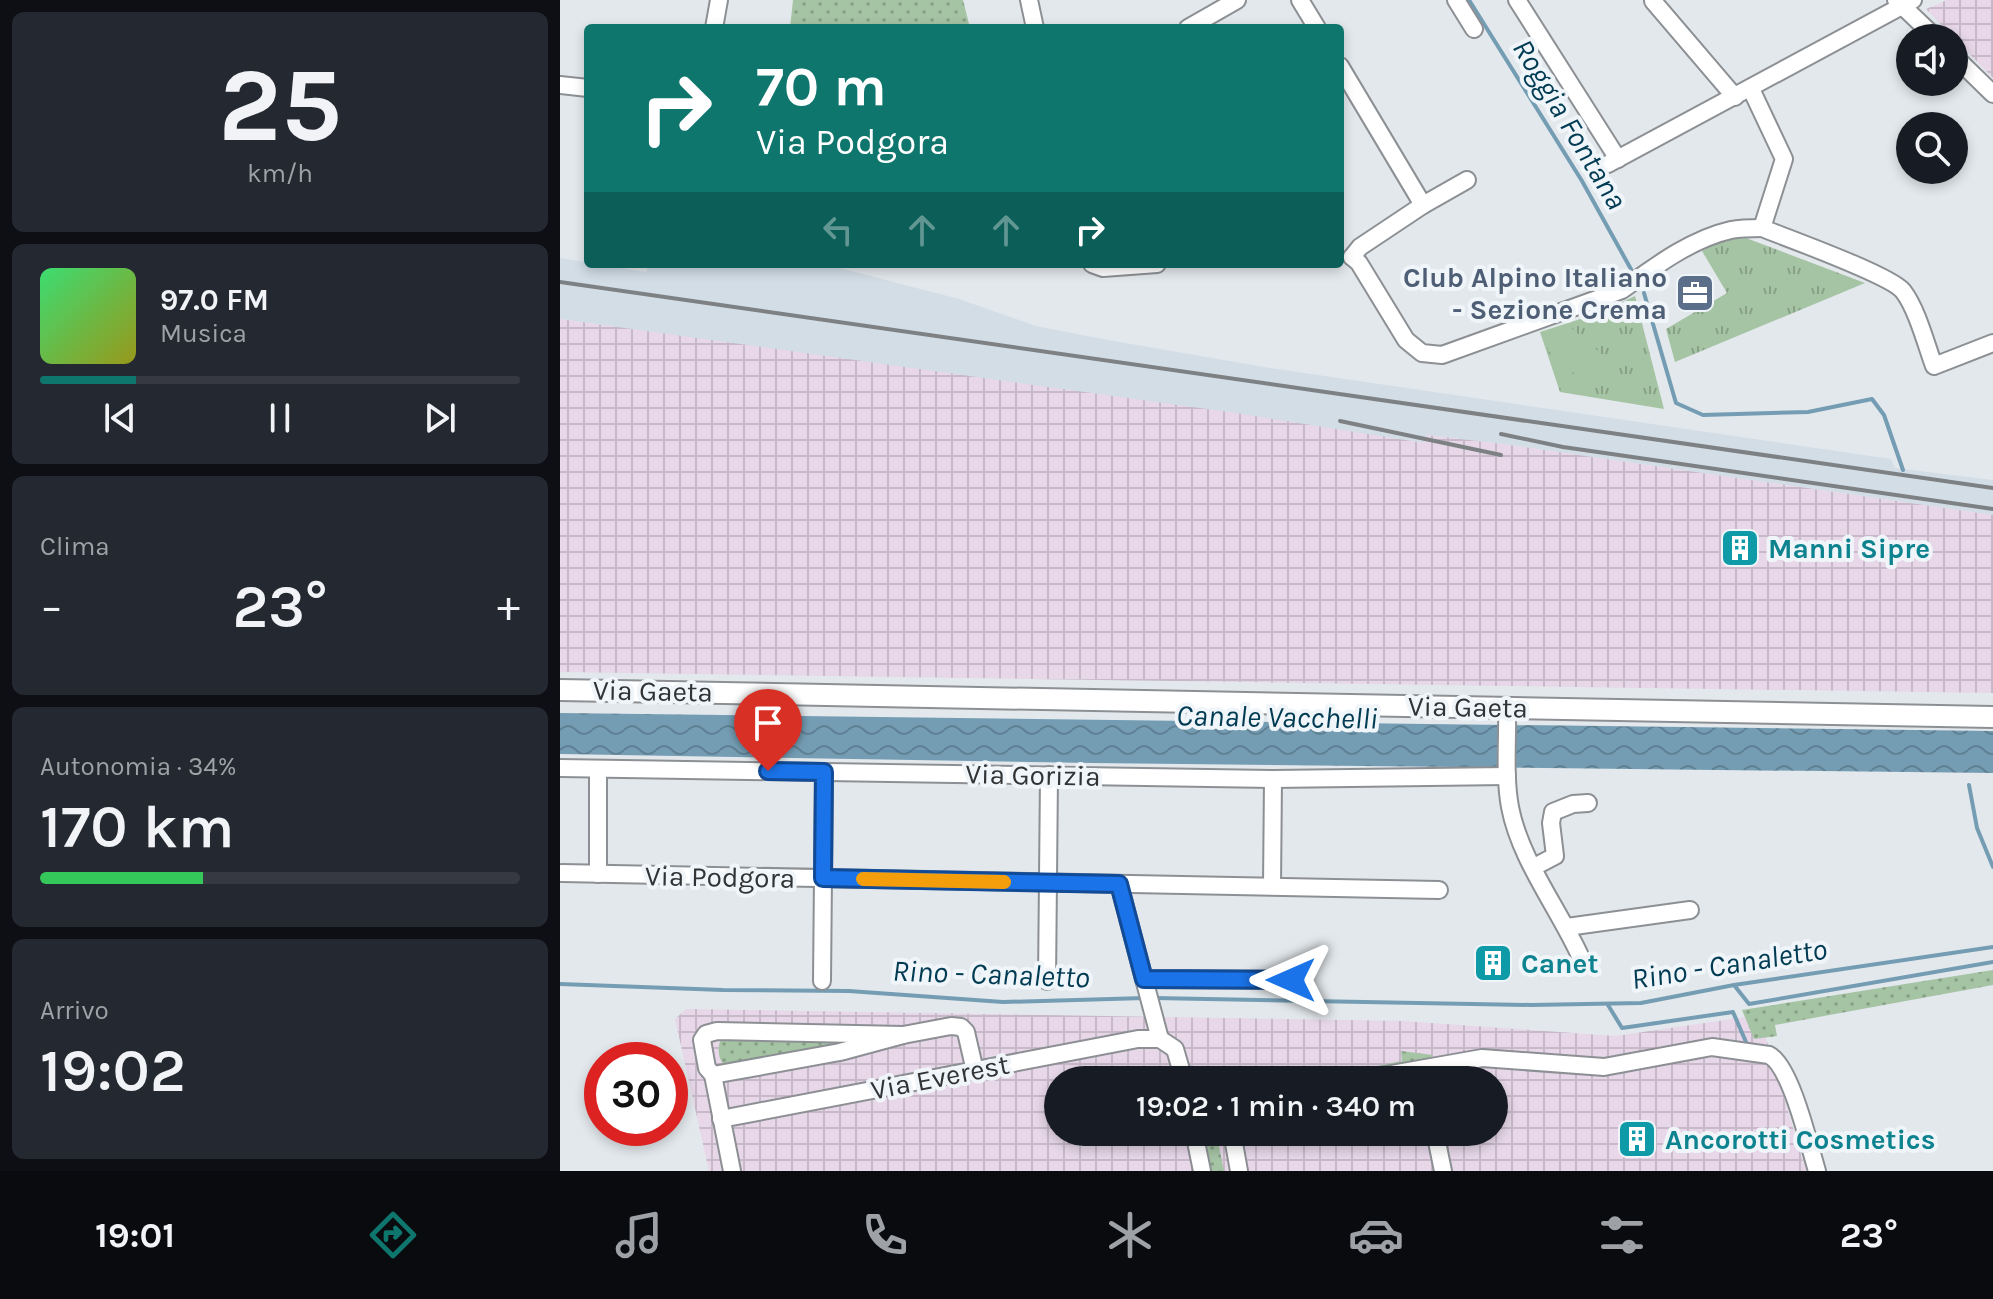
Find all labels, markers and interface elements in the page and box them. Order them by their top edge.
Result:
map controls [1896,24,1968,184]
button: sound [1896,24,1968,96]
water label: Roggia Fontana [1505,32,1635,216]
text: 25 [218,45,342,166]
text: 70 m [756,54,887,119]
icon: right [624,56,728,160]
button: search [1896,112,1968,184]
text: Via Podgora [756,121,949,163]
text: km/h [247,158,313,189]
icon: left [816,208,860,252]
icon: ahead [900,208,944,252]
icon: ahead [984,208,1028,252]
icon: right [1068,208,1112,252]
place label: Club Alpino Italiano - Sezione Crema [1403,261,1667,326]
office icon: Club Alpino Italiano - Sezione Crema [1674,272,1716,314]
text: 97.0 FM [160,282,269,318]
text: Musica [160,318,247,349]
icon: previous [98,396,142,440]
icon: pause [258,396,302,440]
icon: next [418,396,462,440]
building icon: Manni Sipre [1719,527,1761,569]
text: Clima [40,531,110,562]
place label: Manni Sipre [1768,532,1930,565]
text: 23° [232,572,328,642]
text: − [40,581,63,632]
text: + [497,581,520,632]
street label: Via Gaeta [593,673,713,709]
pin [734,689,802,771]
street label: Via Gaeta [1408,689,1528,725]
water label: Canale Vacchelli [1176,697,1378,737]
icon: arrive [746,701,790,745]
text: Autonomia · 34% [40,751,237,782]
street label: Via Gorizia [965,757,1101,793]
text: 170 km [40,792,234,862]
street label: Via Podgora [645,859,795,895]
water label: Rino - Canaletto [1629,931,1830,997]
position arrow [1249,938,1333,1022]
building icon: Canet [1472,942,1514,984]
place label: Canet [1521,947,1598,980]
water label: Rino - Canaletto [892,953,1091,995]
text: Arrivo [40,995,109,1026]
text: 19:02 [40,1036,186,1106]
speed limit sign: 30 [584,1042,688,1146]
street label: Via Everest [868,1047,1012,1107]
text: 19:02 · 1 min · 340 m [1136,1088,1416,1124]
building icon: Ancorotti Cosmetics [1616,1118,1658,1160]
place label: Ancorotti Cosmetics [1665,1123,1935,1156]
icon: directions [365,1207,421,1263]
icon: music [611,1207,667,1263]
icon: phone [857,1207,913,1263]
icon: climate [1102,1207,1158,1263]
icon: car [1348,1207,1404,1263]
icon: filters [1594,1207,1650,1263]
text: 19:01 [95,1214,175,1256]
text: 23° [1840,1214,1898,1256]

